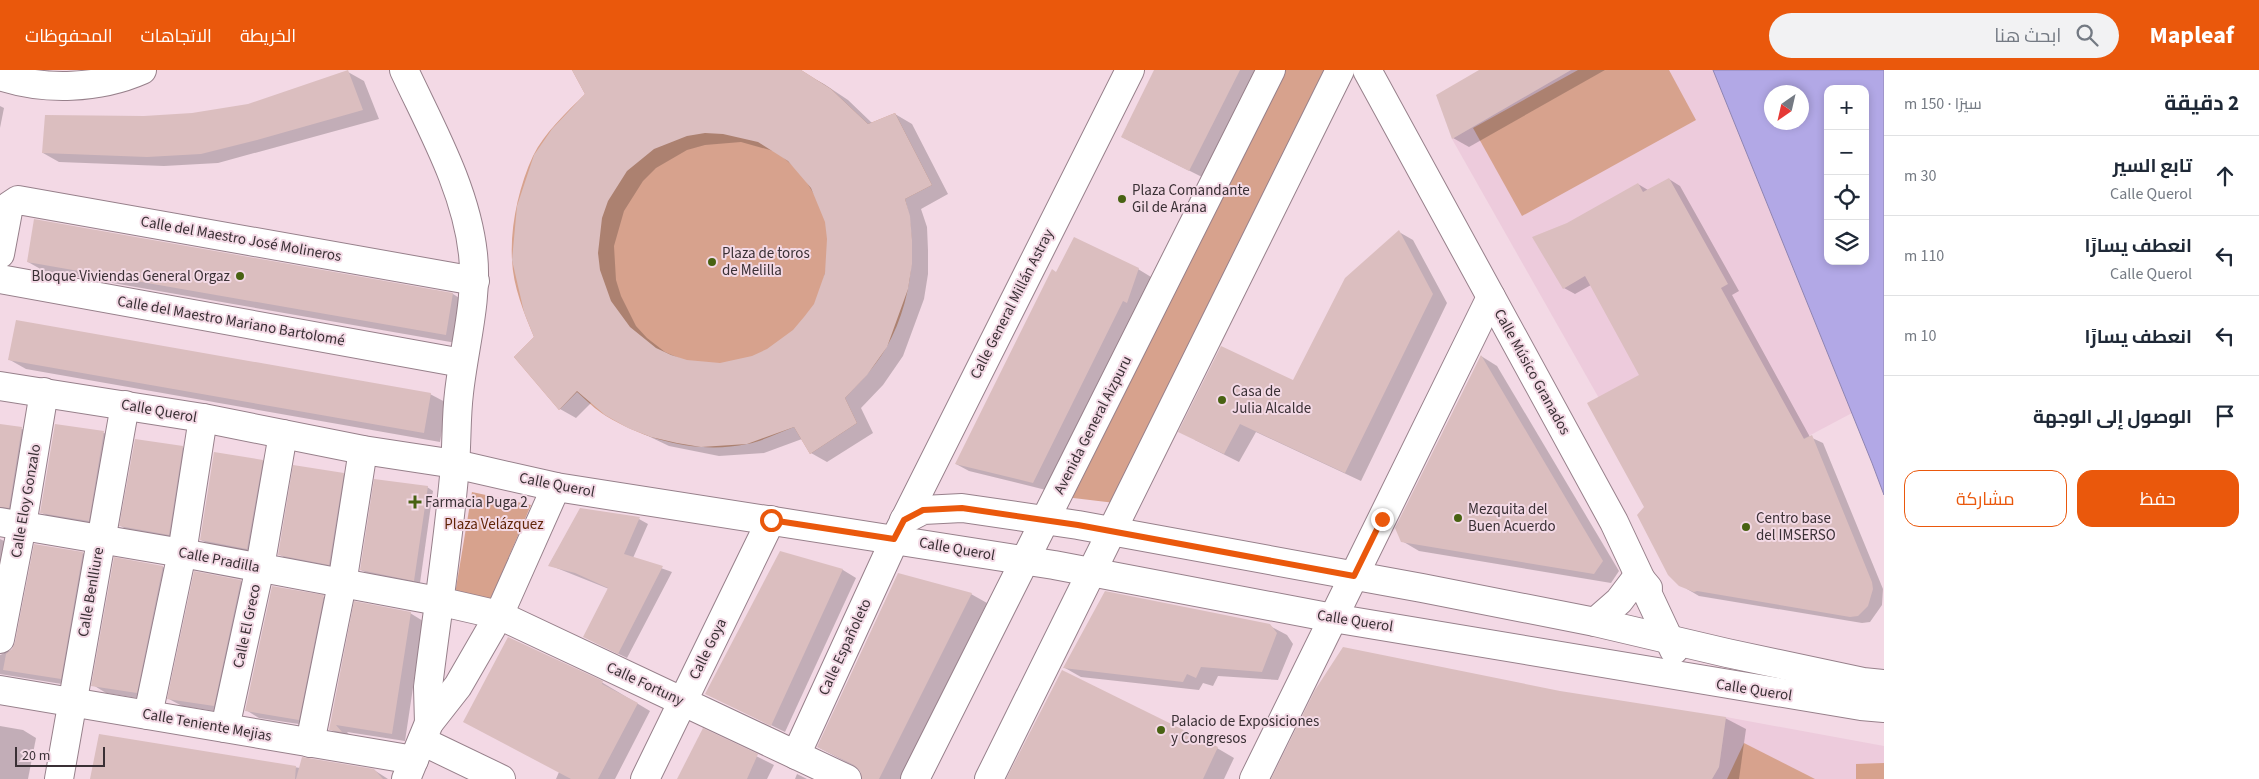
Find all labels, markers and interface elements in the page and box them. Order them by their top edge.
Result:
search box [1769,13,2119,58]
text: Mapleaf [2149,18,2234,53]
icon: search [2073,21,2101,49]
text: ابحث هنا [1994,23,2061,50]
text: المحفوظات [25,24,113,49]
text: الاتجاهات [141,24,212,49]
text: الخريطة [240,24,296,49]
north arrow [1764,85,1809,130]
map controls [1824,85,1869,265]
button: + [1824,85,1869,130]
text: 2 دقيقة [2164,88,2239,118]
text: سيرًا · 150 m [1904,93,1982,115]
button: − [1824,130,1869,175]
text: تابع السير [2113,153,2192,180]
icon: ahead [2211,162,2239,190]
text: 30 m [1904,165,1936,187]
button: locate [1824,175,1869,220]
place label: Plaza Comandante Gil de Arana [1132,180,1250,218]
text: Calle Querol [2110,183,2192,205]
marker: Plaza Comandante Gil de Arana [1116,193,1128,205]
street label: Calle del Maestro José Molineros [139,211,343,267]
button: layers [1824,220,1869,265]
street label: Calle General Millán Astray [965,225,1059,383]
text: انعطف يسارًا [2085,233,2192,260]
icon: left [2211,242,2239,270]
place label: Plaza de toros de Melilla [722,243,810,281]
text: 110 m [1904,245,1944,267]
marker: Plaza de toros de Melilla [706,256,718,268]
text: Calle Querol [2110,263,2192,285]
place label: Bloque Viviendas General Orgaz [32,266,230,287]
marker: Bloque Viviendas General Orgaz [234,270,246,282]
street label: Calle del Maestro Mariano Bartolomé [116,291,346,351]
street label: Calle Músico Granados [1489,305,1575,439]
icon: left [2211,322,2239,350]
text: انعطف يسارًا [2085,324,2192,351]
text: 10 m [1904,325,1936,347]
street label: Avenida General Aizpuru [1049,352,1137,498]
place label: Casa de Julia Alcalde [1232,381,1311,419]
street label: Calle Querol [119,394,199,428]
marker: Casa de Julia Alcalde [1216,394,1228,406]
icon: arrive [2211,402,2239,430]
text: الوصول إلى الوجهة [2033,404,2192,431]
street label: Calle Eloy Gonzalo [6,442,46,560]
street label: Calle Querol [517,467,597,503]
button: مشاركة [1904,470,2067,527]
button: حفظ [2077,470,2239,527]
place label: Farmacia Puga 2 [425,492,528,513]
marker: Farmacia Puga 2 [409,496,421,508]
place label: Mezquita del Buen Acuerdo [1468,499,1556,537]
route end [1371,508,1394,531]
place label: Centro base del IMSERSO [1756,508,1836,546]
route start [760,509,783,532]
marker: Mezquita del Buen Acuerdo [1452,512,1464,524]
park label: Plaza Velázquez [444,514,544,535]
marker: Centro base del IMSERSO [1740,521,1752,533]
street label: Calle Querol [917,532,997,566]
street label: Calle Pradilla [177,542,261,578]
street label: Calle Benlliure [73,546,109,638]
street label: Calle El Greco [228,582,266,670]
street label: Calle Españoleto [813,595,877,699]
street label: Calle Querol [1315,605,1395,637]
street label: Calle Goya [684,615,732,683]
street label: Calle Fortuny [603,657,687,711]
street label: Calle Querol [1714,674,1794,706]
street label: Calle Teniente Mejias [141,703,273,747]
place label: Palacio de Exposiciones y Congresos [1171,711,1319,749]
marker: Palacio de Exposiciones y Congresos [1155,724,1167,736]
scale bar [15,744,105,767]
text: 20 m [22,746,50,766]

